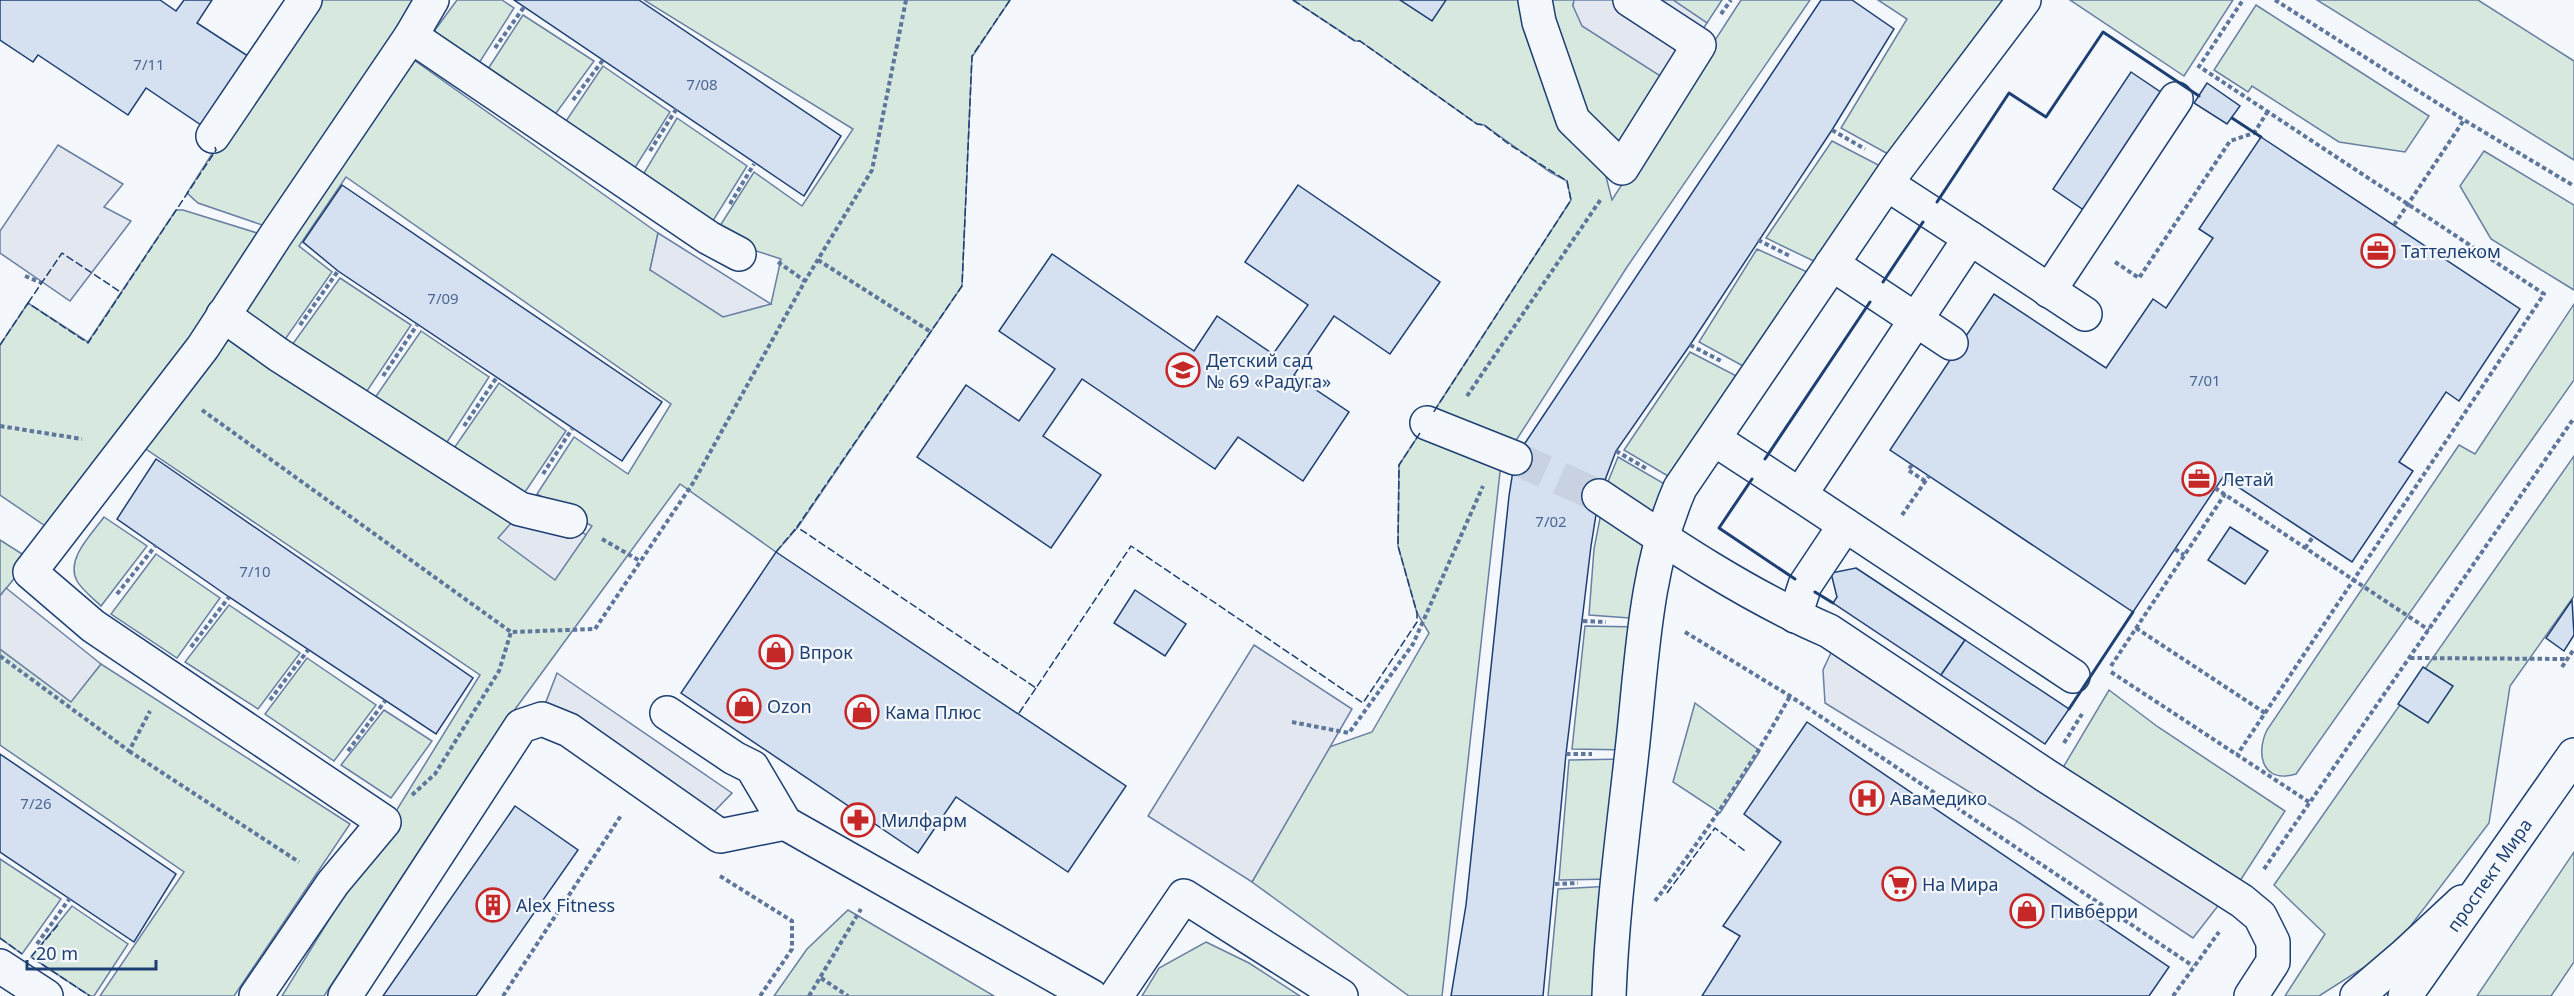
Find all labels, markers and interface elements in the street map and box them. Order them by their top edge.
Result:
house number: 7/11 [133,54,165,74]
house number: 7/08 [686,74,718,94]
office icon: Таттелеком [2360,233,2396,269]
place label: Таттелеком [2401,239,2501,263]
house number: 7/09 [427,288,459,308]
place label: Детский сад № 69 «Радуга» [1206,348,1331,393]
school or university icon: Детский сад № 69 «Радуга» [1165,352,1201,388]
house number: 7/01 [2189,370,2221,390]
office icon: Летай [2181,461,2217,497]
place label: Летай [2222,467,2274,491]
house number: 7/02 [1535,511,1567,531]
house number: 7/10 [239,561,271,581]
shop icon: Впрок [758,634,794,670]
place label: Впрок [799,640,853,664]
shop icon: Ozon [726,688,762,724]
place label: Ozon [767,694,812,718]
shop icon: Кама Плюс [844,694,880,730]
place label: Кама Плюс [885,700,982,724]
hospital icon: Авамедико [1849,780,1885,816]
place label: Авамедико [1890,786,1987,810]
house number: 7/26 [20,793,52,813]
pharmacy icon: Милфарм [840,802,876,838]
place label: Милфарм [881,808,967,832]
street label: проспект Мира [2441,814,2537,936]
supermarket icon: На Мира [1881,866,1917,902]
place label: На Мира [1922,872,1999,896]
building icon: Alex Fitness [475,887,511,923]
place label: Alex Fitness [516,893,615,917]
shop icon: Пивберри [2009,893,2045,929]
place label: Пивберри [2050,899,2138,923]
scale bar [27,933,156,971]
text: 20 m [36,941,78,965]

